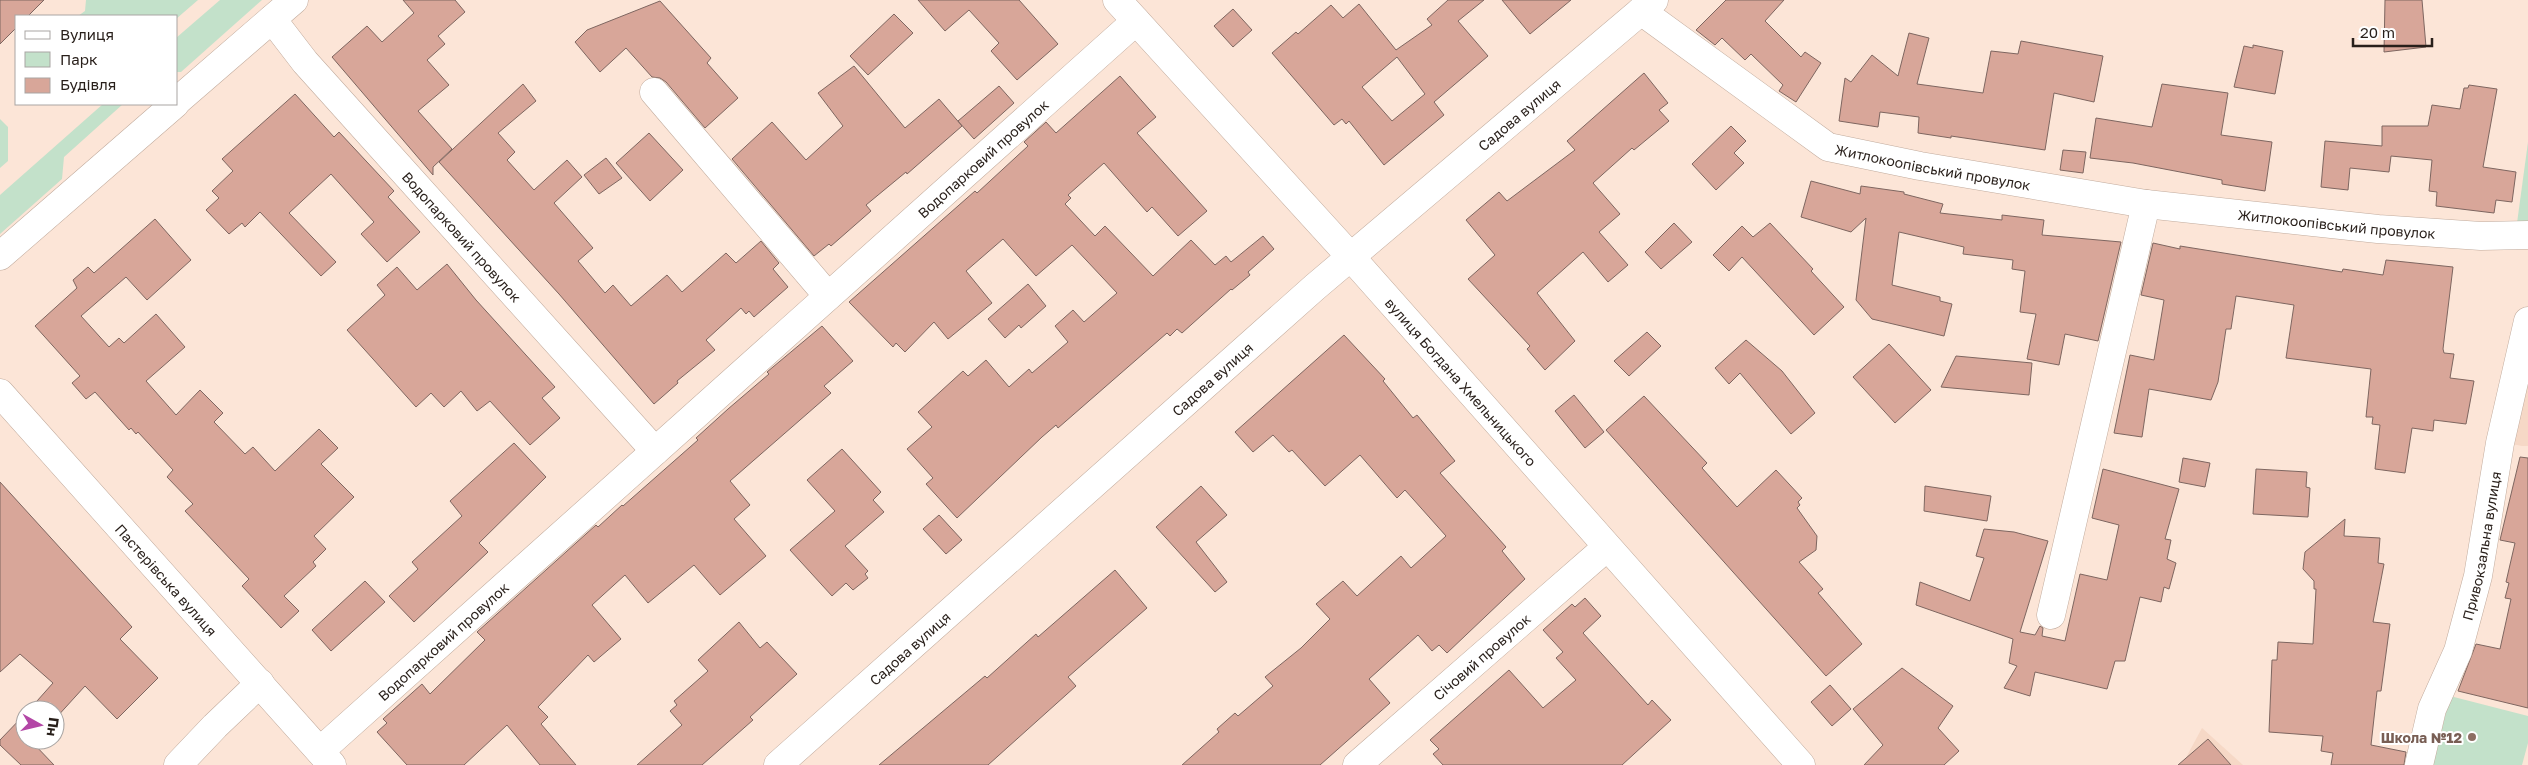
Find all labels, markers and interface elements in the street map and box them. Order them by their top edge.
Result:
legend [15,15,178,105]
scale bar [2353,15,2432,47]
text: 20 m [2360,23,2395,41]
text: Вулиця [60,25,114,43]
text: Парк [60,50,98,68]
text: Будівля [60,75,116,93]
street label: Садова вулиця [1474,75,1563,154]
street label: Водопарковий провулок [914,95,1051,221]
street label: Житлокоопівський провулок [1834,140,2032,193]
street label: Водопарковий провулок [399,168,525,305]
street label: Житлокоопівський провулок [2237,205,2436,241]
street label: вулиця Богдана Хмельницького [1382,294,1540,469]
street label: Садова вулиця [1168,338,1256,419]
street label: Привокзальна вулиця [2458,470,2504,622]
street label: Пастерівська вулиця [112,520,221,639]
street label: Водопарковий провулок [374,578,512,704]
street label: Садова вулиця [866,608,953,688]
street label: Січовий провулок [1429,610,1533,703]
north arrow [15,700,65,750]
text: Пн [44,716,63,737]
place label: Школа №12 [2381,729,2462,746]
marker: Школа №12 [2466,731,2478,743]

